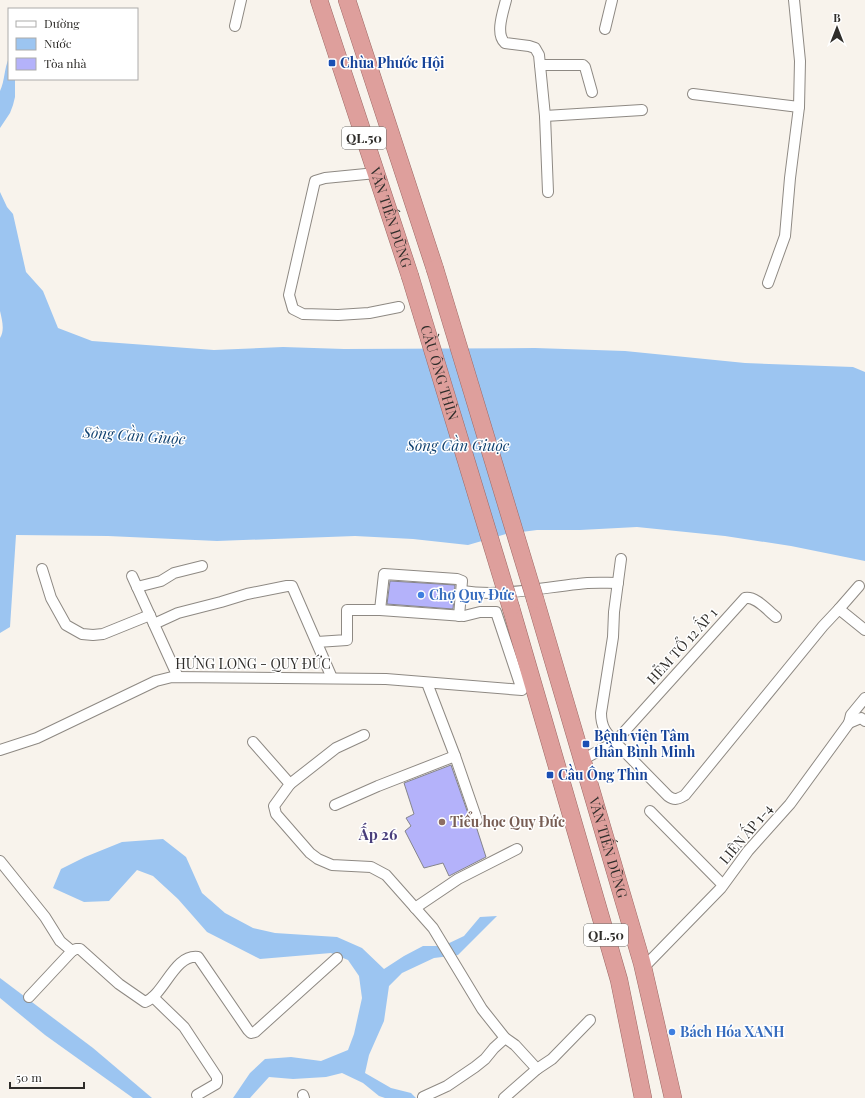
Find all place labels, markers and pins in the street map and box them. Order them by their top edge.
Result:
place label: Chùa Phước Hội [340,53,445,72]
marker: Chùa Phước Hội [327,58,337,68]
place label: Chợ Quy Đức [429,585,515,604]
marker: Chợ Quy Đức [416,590,426,600]
place label: Bệnh viện Tâm thần Bình Minh [593,726,696,761]
marker: Bệnh viện Tâm thần Bình Minh [581,739,591,749]
place label: Cầu Ông Thìn [558,763,648,784]
marker: Cầu Ông Thìn [545,770,555,780]
place label: Tiểu học Quy Đức [450,811,565,831]
marker: Tiểu học Quy Đức [437,817,447,827]
place label: Bách Hóa XANH [680,1022,785,1041]
marker: Bách Hóa XANH [667,1027,677,1037]

